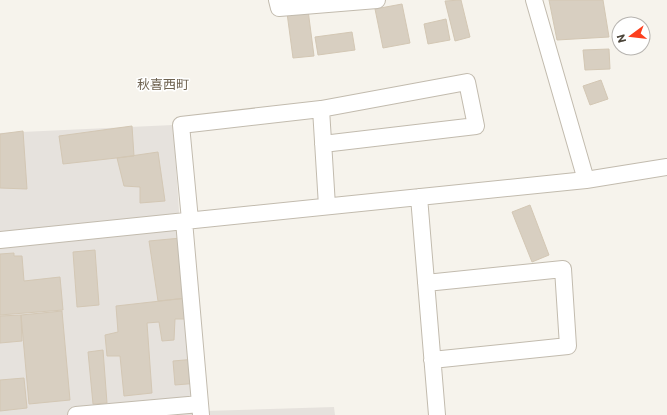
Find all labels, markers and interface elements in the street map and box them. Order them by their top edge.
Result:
north arrow [611,16,651,56]
text: N [614,33,628,44]
district label: 秋喜西町 [137,76,189,92]

